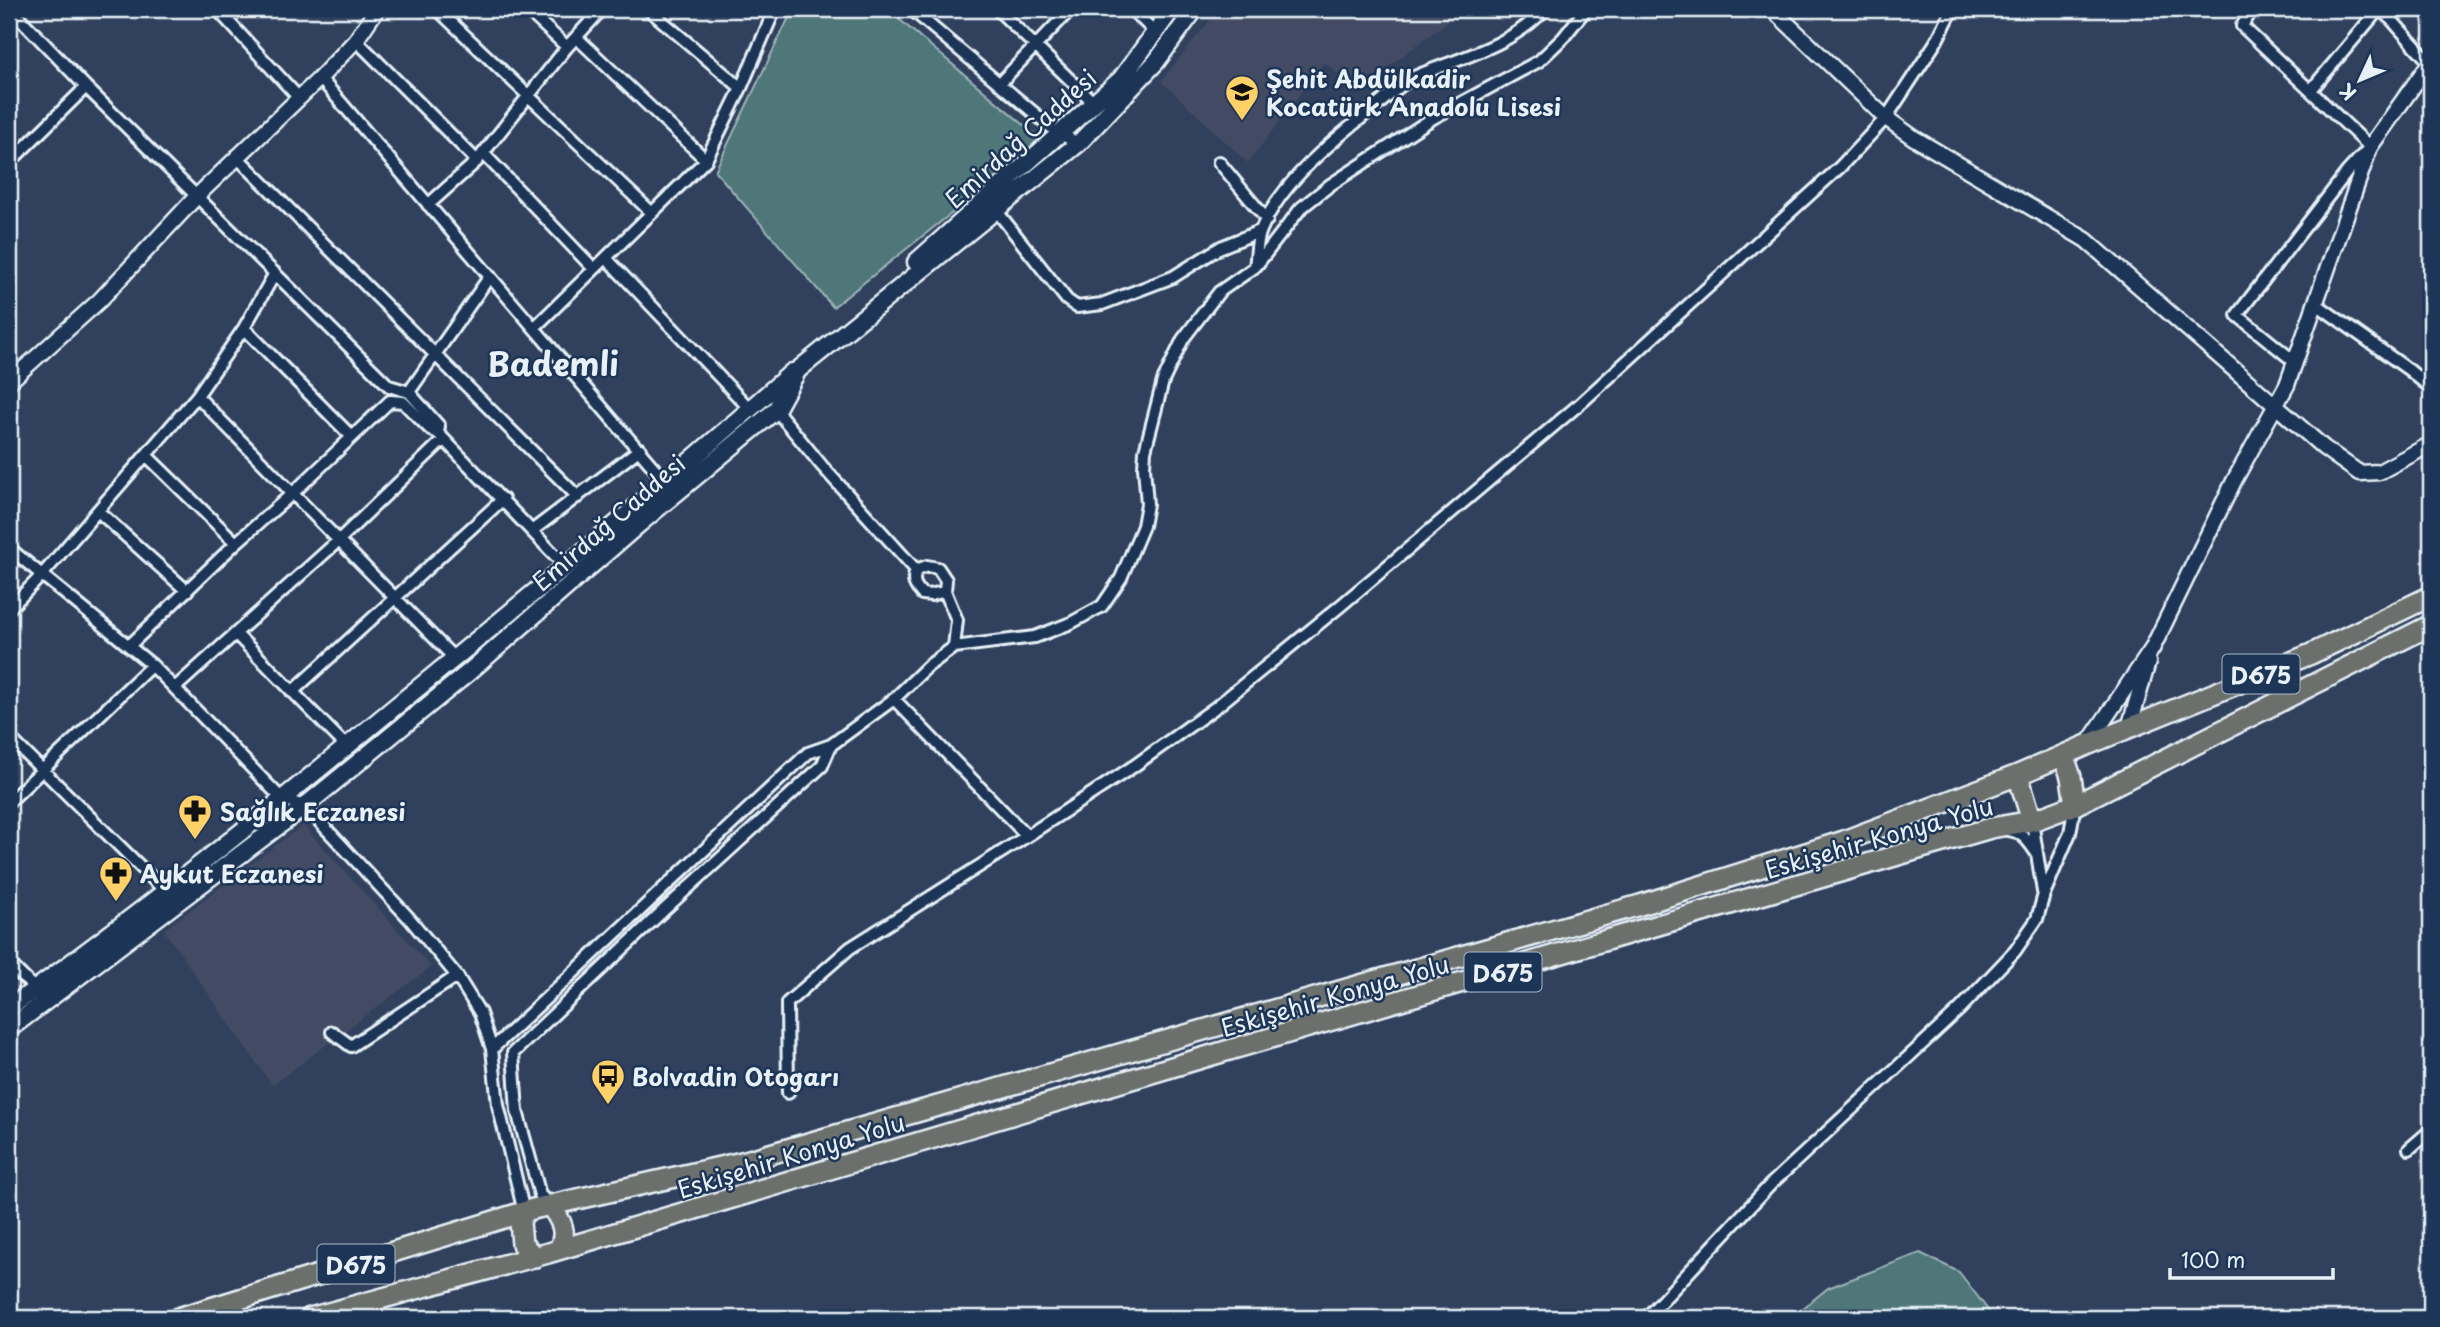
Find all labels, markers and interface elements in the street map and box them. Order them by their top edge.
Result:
north arrow [2324,46,2394,116]
street label: Emirdağ Caddesi [936,60,1104,216]
place label: Şehit Abdülkadir Kocatürk Anadolu Lisesi [1266,60,1561,124]
school or university icon: Şehit Abdülkadir Kocatürk Anadolu Lisesi [1223,73,1261,122]
text: K [2332,78,2362,107]
district label: Bademli [487,339,619,387]
street label: Emirdağ Caddesi [523,445,693,599]
road number: D675 [2222,654,2300,694]
street label: Eskişehir Konya Yolu [1761,787,1997,887]
pharmacy icon: Sağlık Eczanesi [176,792,214,841]
place label: Sağlık Eczanesi [220,793,406,829]
pharmacy icon: Aykut Eczanesi [97,854,135,903]
place label: Aykut Eczanesi [140,855,324,891]
street label: Eskişehir Konya Yolu [1217,945,1453,1045]
road number: D675 [1464,953,1542,992]
bus stop icon: Bolvadin Otogarı [589,1057,627,1106]
place label: Bolvadin Otogarı [632,1058,839,1094]
street label: Eskişehir Konya Yolu [673,1103,909,1207]
scale bar [2170,1236,2333,1280]
text: 100 m [2181,1243,2245,1275]
road number: D675 [318,1245,394,1284]

